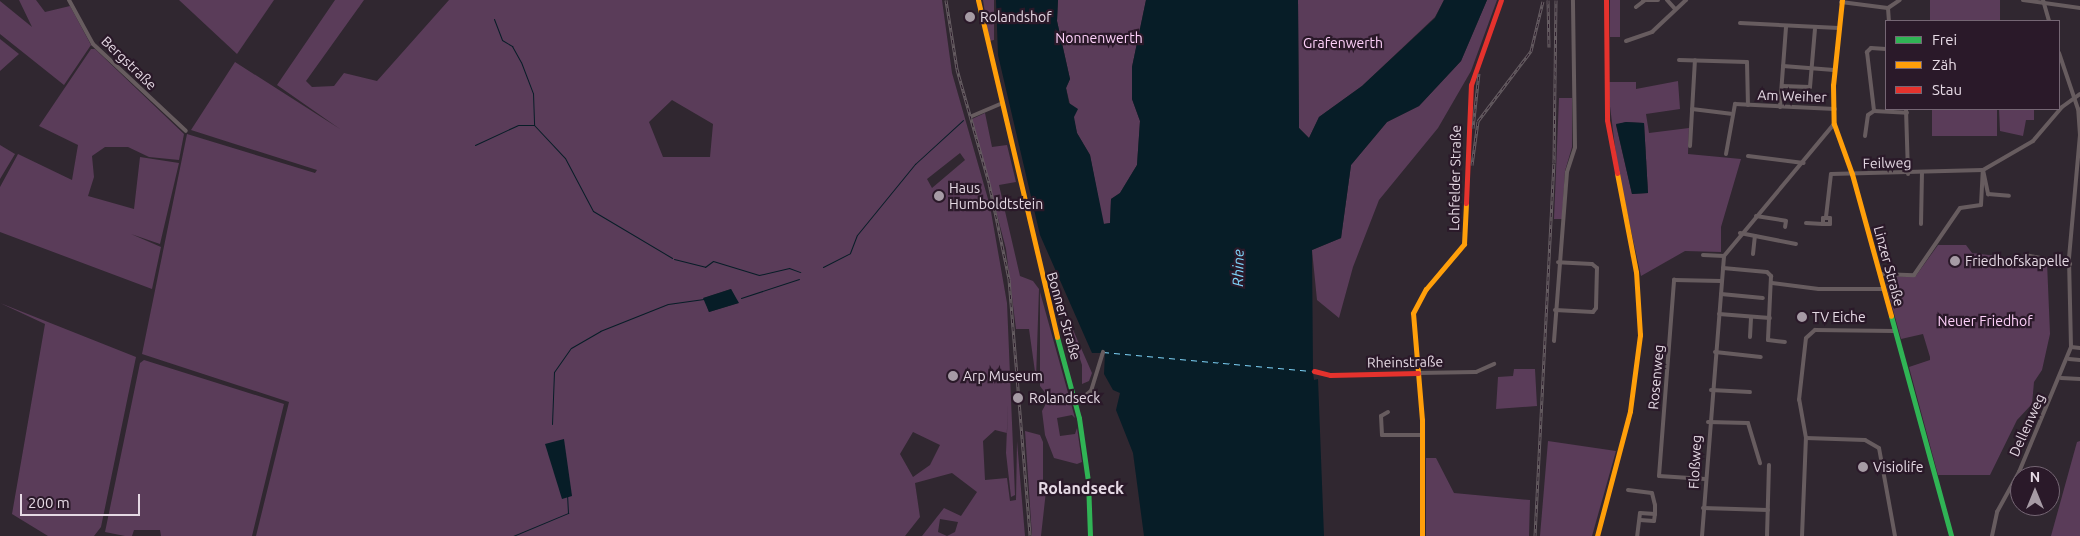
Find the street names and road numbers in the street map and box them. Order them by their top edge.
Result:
street label: Bergstraße [98,33,160,93]
street label: Am Weiher [1757,86,1827,106]
street label: Lohfelder Straße [1446,125,1464,231]
street label: Feilweg [1862,154,1912,172]
street label: Linzer Straße [1870,224,1908,308]
street label: Bonner Straße [1043,270,1085,362]
street label: Rosenweg [1645,344,1667,410]
street label: Rheinstraße [1367,353,1443,371]
street label: Dellenweg [2006,391,2048,459]
street label: Floßweg [1685,435,1705,489]

